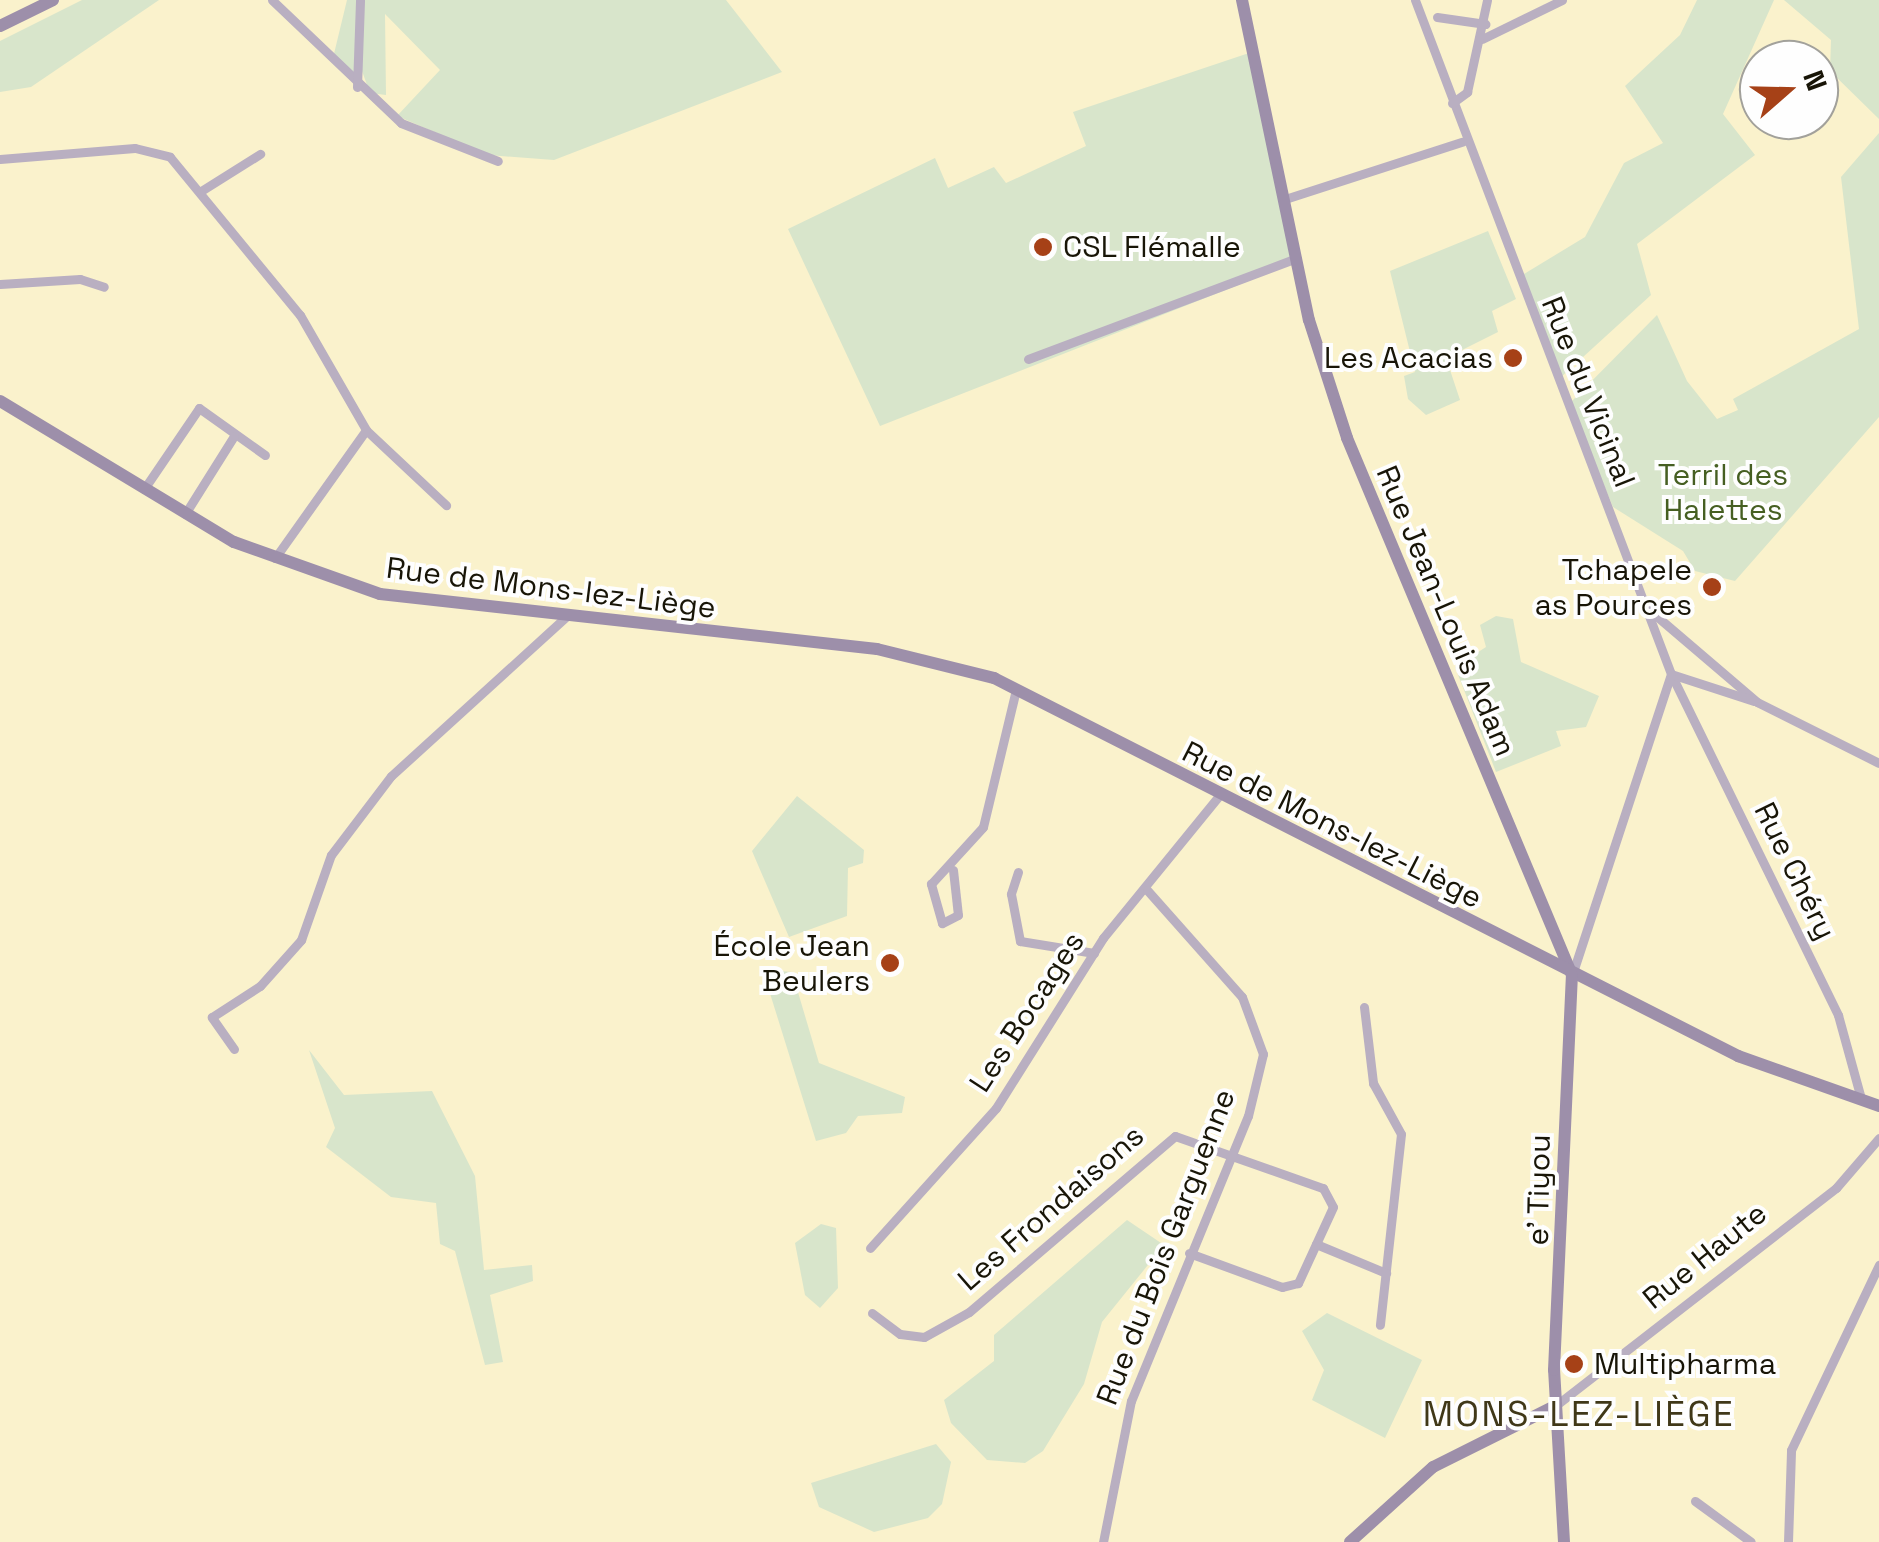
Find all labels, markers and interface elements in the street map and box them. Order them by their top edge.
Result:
north arrow [1739,40,1839,140]
text: N [1795,65,1835,95]
place label: CSL Flémalle [1063,229,1242,265]
marker: CSL Flémalle [1032,236,1054,258]
street label: Rue du Vicinal [1533,291,1643,493]
place label: Les Acacias [1324,340,1493,376]
marker: Les Acacias [1502,347,1524,369]
park label: Terril des Halettes [1658,457,1788,528]
street label: Rue Jean-Louis Adam [1368,460,1524,762]
street label: Rue de Mons-lez-Liège [384,550,718,626]
place label: Tchapele as Pources [1535,552,1692,622]
marker: Tchapele as Pources [1701,576,1723,598]
street label: Rue de Mons-lez-Liège [1176,734,1488,916]
street label: Rue Chéry [1746,797,1844,945]
street label: Les Bocages [962,925,1092,1099]
place label: École Jean Beulers [713,928,870,998]
marker: École Jean Beulers [879,952,901,974]
street label: Rue du Bois Garguenne [1089,1084,1243,1410]
street label: Les Frondaisons [951,1118,1151,1298]
street label: e' Tiyou [1520,1134,1558,1246]
street label: Rue Haute [1636,1195,1774,1317]
place label: Multipharma [1594,1346,1776,1382]
marker: Multipharma [1563,1353,1585,1375]
district label: MONS-LEZ-LIÈGE [1423,1393,1735,1435]

